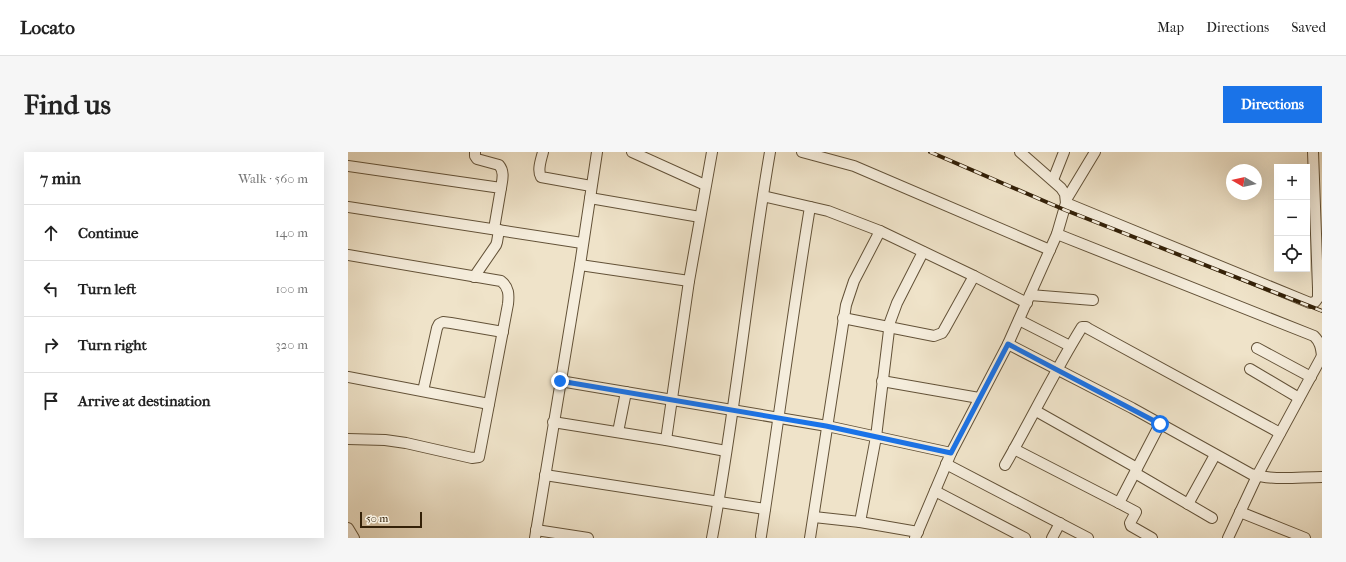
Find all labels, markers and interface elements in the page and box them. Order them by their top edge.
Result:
text: Locato [20,17,75,39]
text: Map [1157,19,1184,36]
text: Directions [1206,19,1269,36]
text: Saved [1291,19,1326,36]
button: Directions [1223,86,1322,123]
text: Find us [24,88,111,121]
north arrow [1226,164,1262,200]
map controls [1274,164,1310,272]
button: + [1274,164,1310,200]
text: 7 min [40,168,81,188]
text: Walk · 560 m [238,171,308,186]
button: − [1274,200,1310,236]
icon: ahead [40,222,62,244]
text: Continue [78,224,138,242]
text: 140 m [275,225,308,240]
button: locate [1274,236,1310,272]
icon: left [40,278,62,300]
text: Turn left [78,280,136,298]
text: 100 m [275,281,308,296]
icon: right [40,334,62,356]
text: Turn right [78,336,147,354]
text: 320 m [275,337,308,352]
route end [551,372,569,390]
icon: arrive [40,390,62,412]
text: Arrive at destination [78,392,210,410]
route start [1151,415,1169,433]
scale bar [360,510,422,529]
text: 50 m [366,512,388,525]

